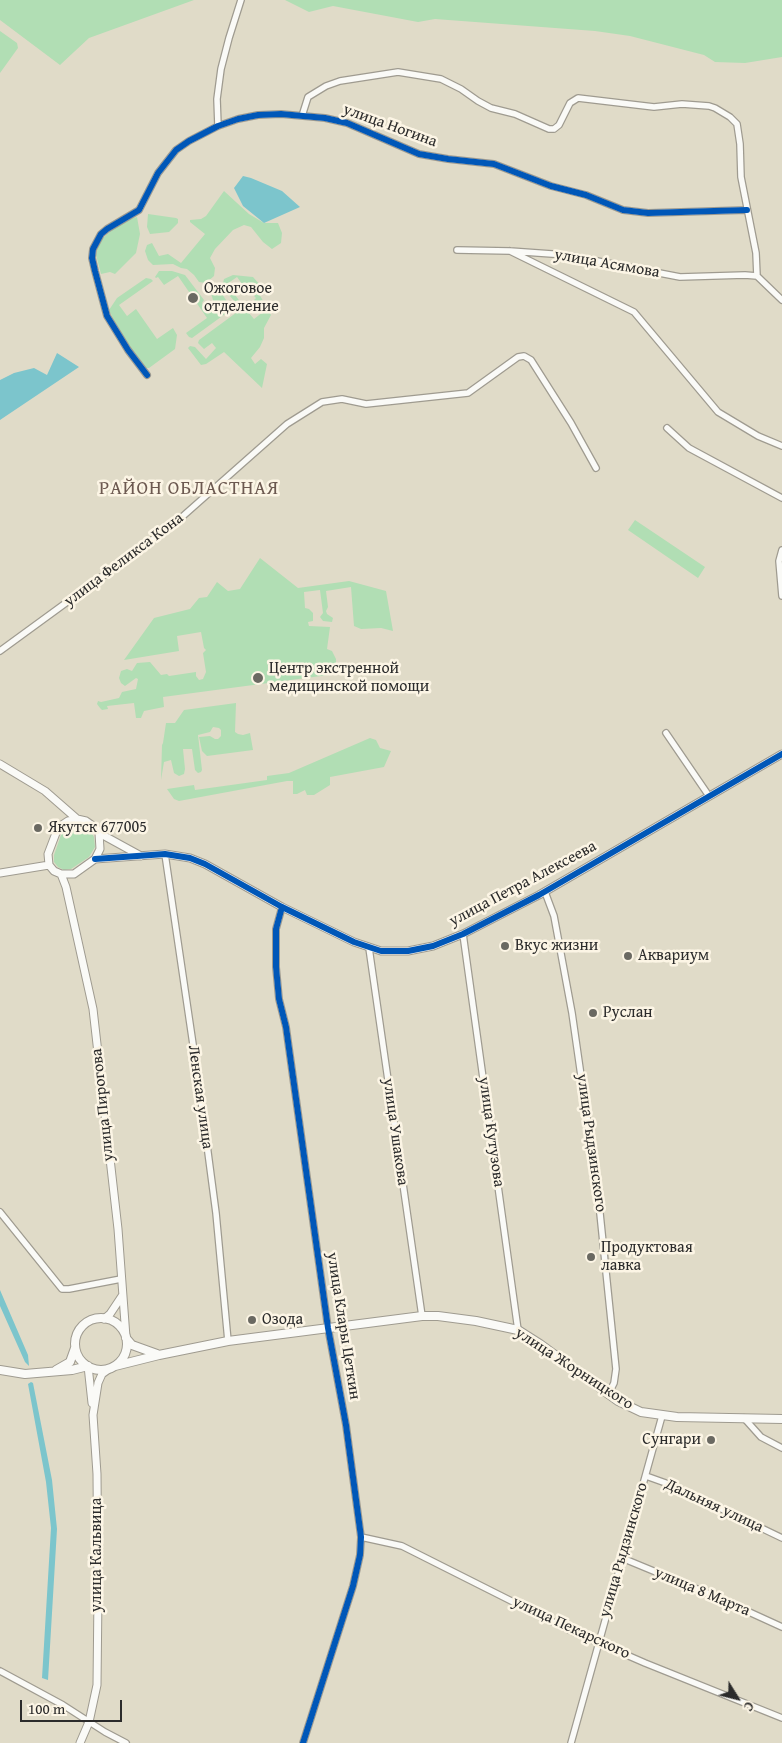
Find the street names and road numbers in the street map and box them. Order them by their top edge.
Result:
street label: улица Ногина [340,100,440,152]
street label: улица Асямова [553,245,661,283]
street label: улица Феликса Кона [61,509,187,611]
street label: улица Петра Алексеева [446,837,600,931]
street label: Ленская улица [183,1044,217,1150]
street label: улица Пирогова [88,1047,118,1163]
street label: улица Рыдзинского [572,1073,610,1213]
street label: улица Кутузова [474,1076,508,1188]
street label: улица Ушакова [378,1077,412,1187]
street label: улица Клары Цеткин [322,1251,364,1401]
street label: улица Жорницкого [511,1324,637,1414]
street label: Дальняя улица [662,1475,766,1537]
street label: улица Рыдзинского [596,1480,652,1620]
street label: улица Кальвица [87,1498,107,1612]
street label: улица 8 Марта [651,1563,753,1621]
street label: улица Пекарского [509,1592,633,1664]

